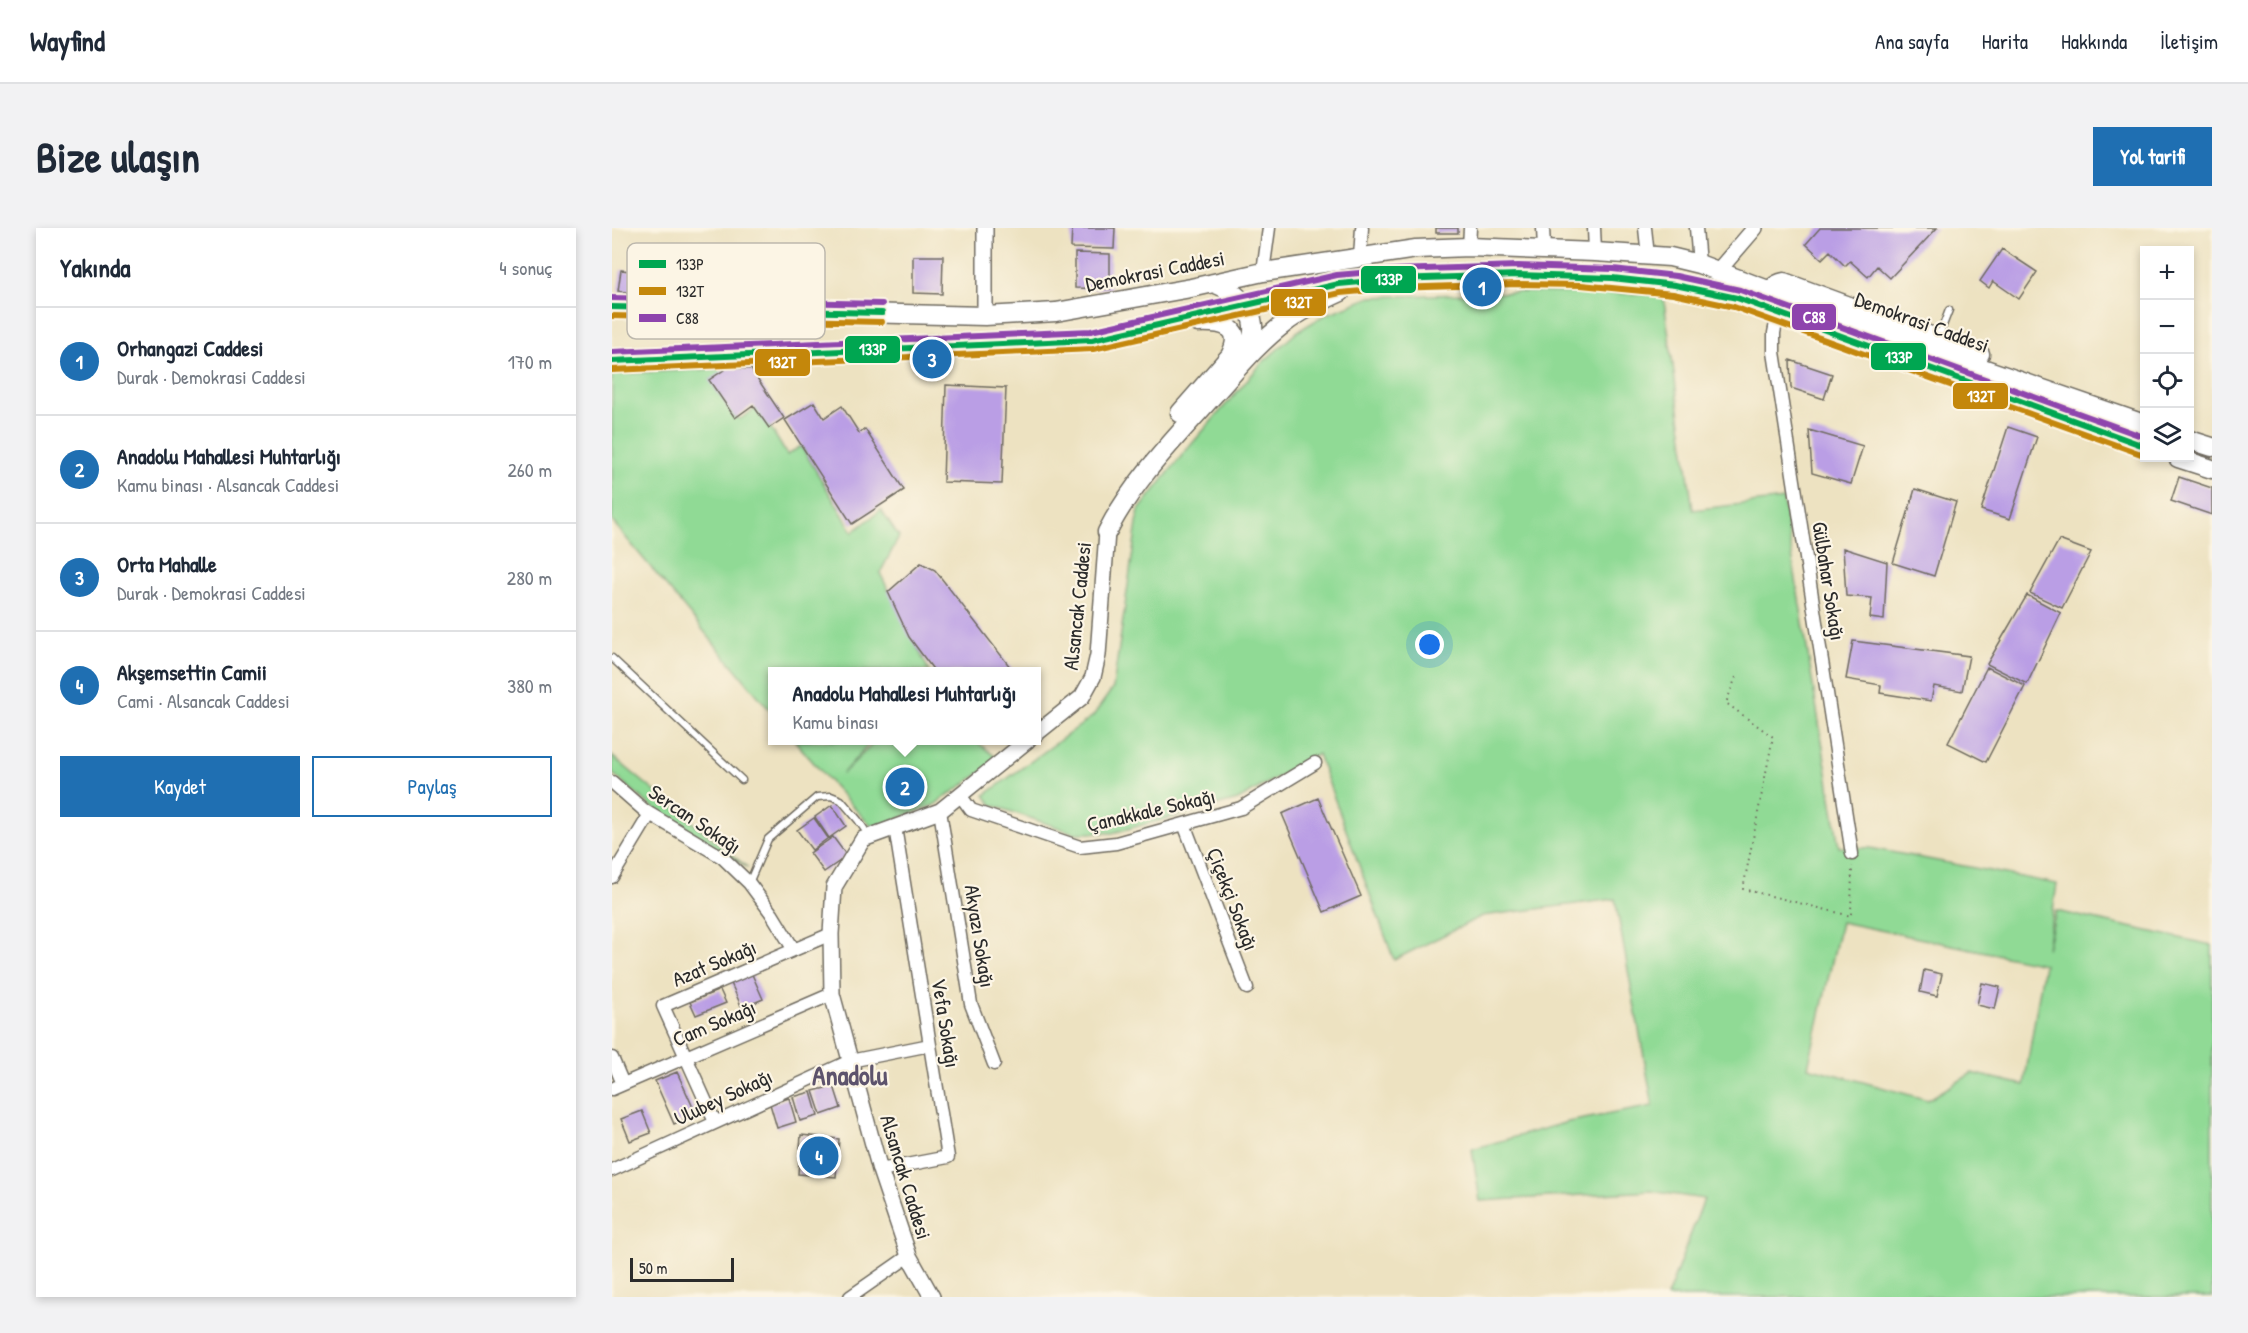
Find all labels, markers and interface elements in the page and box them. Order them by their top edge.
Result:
text: Wayfind [30,22,105,60]
text: Ana sayfa [1875,27,1949,56]
text: Harita [1982,27,2028,56]
text: Hakkında [2061,27,2127,56]
text: İletişim [2160,27,2218,56]
button: Yol tarifi [2093,127,2212,186]
text: Bize ulaşın [36,128,200,185]
legend [627,243,825,339]
street label: Demokrasi Caddesi [1083,243,1227,299]
map controls [2140,246,2194,462]
button: + [2140,246,2194,300]
text: Yakında [60,250,130,285]
text: 133P [676,253,704,275]
text: 4 sonuç [499,254,552,281]
pin: 1 [1462,264,1502,310]
line badge: 133P [1360,265,1417,294]
text: 133P [1375,268,1403,290]
text: 132T [676,280,704,302]
street label: Demokrasi Caddesi [1851,284,1993,360]
line badge: 132T [1270,288,1327,317]
text: 132T [1284,291,1312,313]
button: − [2140,300,2194,354]
line badge: C88 [1791,303,1837,331]
text: C88 [1803,306,1825,328]
text: C88 [676,307,699,329]
text: Orhangazi Caddesi [117,333,263,363]
line badge: 133P [844,335,901,364]
pin: 3 [912,336,952,382]
text: 133P [859,338,887,360]
line badge: 133P [1870,342,1927,371]
text: 133P [1885,346,1913,368]
text: 1 [76,348,83,375]
text: 170 m [508,348,552,375]
line badge: 132T [754,348,811,377]
text: 132T [768,351,796,373]
button: locate [2140,354,2194,408]
text: Durak · Demokrasi Caddesi [117,363,306,390]
line badge: 132T [1952,382,2009,410]
text: 132T [1967,385,1995,407]
button: layers [2140,408,2194,462]
text: Anadolu Mahallesi Muhtarlığı [117,441,341,471]
text: 2 [75,456,84,483]
text: 260 m [508,456,552,483]
text: Kamu binası · Alsancak Caddesi [117,471,339,498]
street label: Gülbahar Sokağı [1805,519,1853,643]
street label: Alsancak Caddesi [1056,540,1098,672]
text: Orta Mahalle [117,549,217,579]
text: 3 [75,564,84,591]
text: 280 m [507,564,552,591]
text: Durak · Demokrasi Caddesi [117,579,306,606]
your location [1415,630,1444,659]
text: Akşemsettin Camii [117,657,267,687]
popup [768,667,1041,745]
text: 4 [76,672,83,699]
text: 380 m [507,672,552,699]
text: Anadolu Mahallesi Muhtarlığı [792,678,1017,708]
text: Cami · Alsancak Caddesi [117,687,290,714]
text: Kamu binası [792,708,879,735]
button: Kaydet [60,756,300,817]
button: Paylaş [312,756,552,817]
pin: 2 [886,764,924,810]
street label: Sercan Sokağı [643,777,747,861]
street label: Çanakkale Sokağı [1084,781,1218,839]
street label: Çiçekçi Sokağı [1200,843,1266,955]
street label: Akyazı Sokağı [958,883,1002,989]
street label: Azat Sokağı [668,932,760,994]
street label: Vefa Sokağı [925,976,967,1070]
street label: Cam Sokağı [668,992,760,1054]
district label: Anadolu [812,1057,888,1093]
street label: Ulubey Sokağı [669,1062,777,1132]
street label: Alsancak Caddesi [873,1111,939,1243]
pin: 4 [800,1134,838,1178]
scale bar [630,1255,734,1282]
text: 50 m [639,1257,668,1279]

